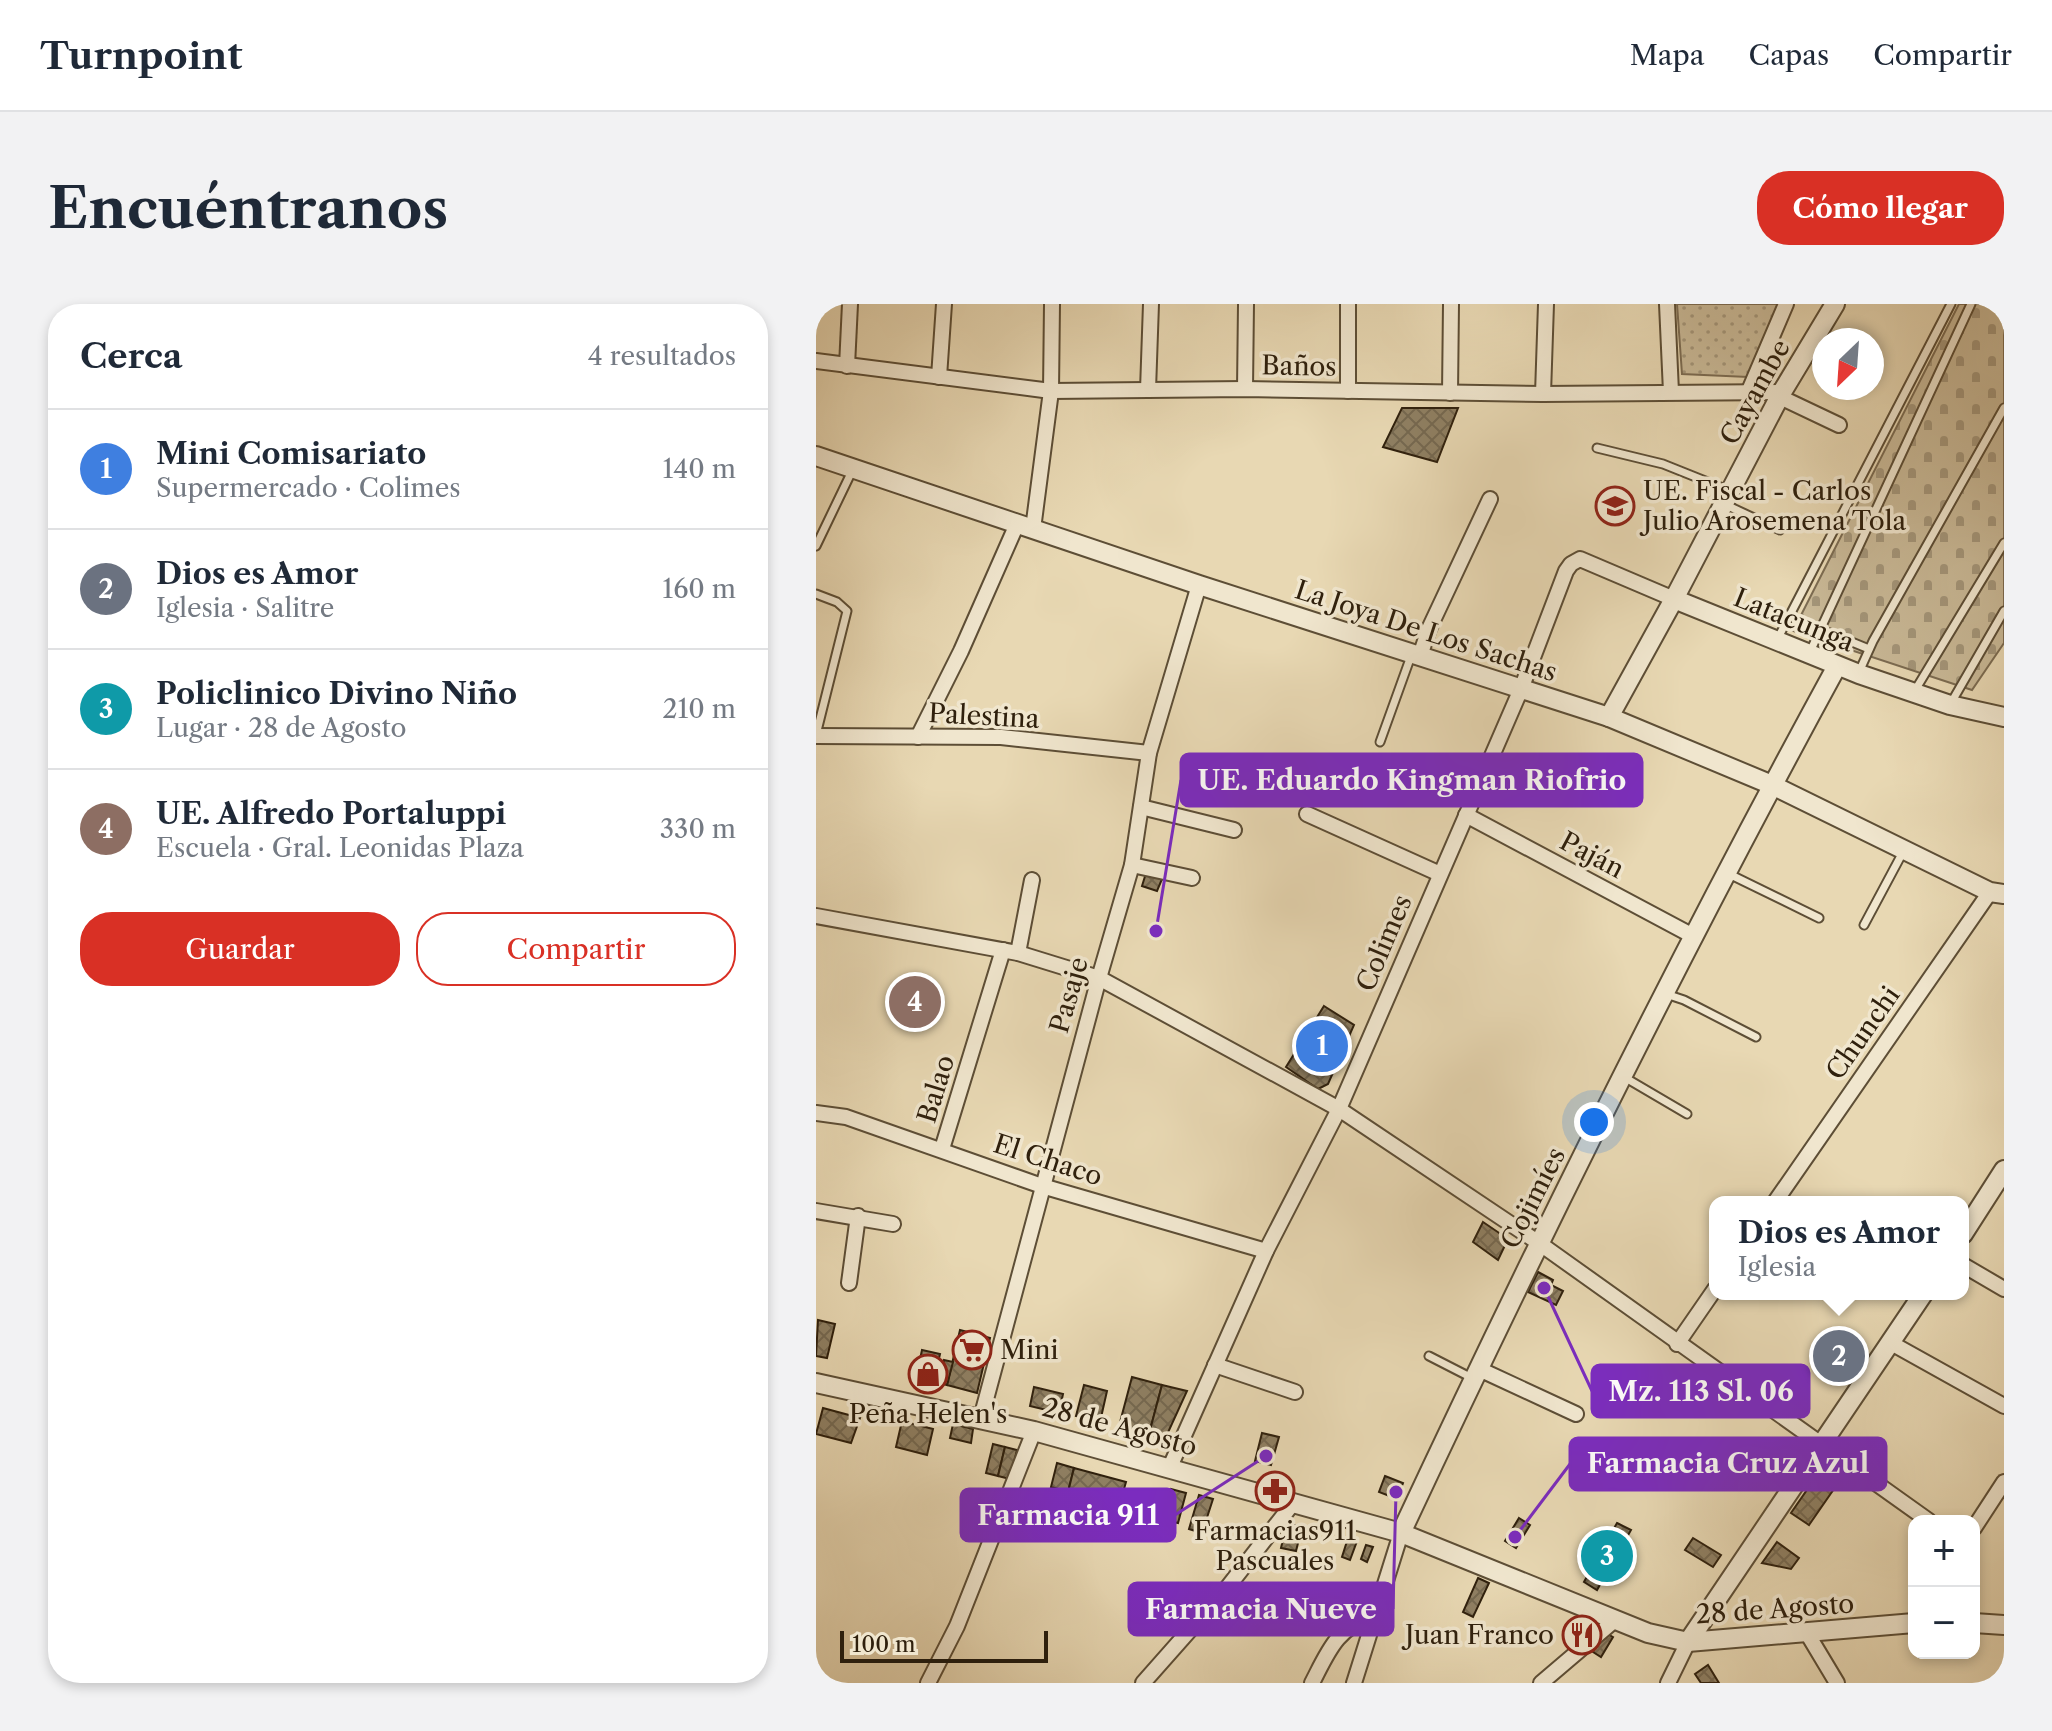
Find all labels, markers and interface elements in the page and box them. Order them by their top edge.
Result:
text: Turnpoint [40,32,242,79]
text: Mapa [1630,38,1705,72]
text: Capas [1749,38,1829,72]
text: Compartir [1873,38,2012,72]
button: Cómo llegar [1757,171,2004,245]
text: Encuéntranos [48,174,448,243]
north arrow [1812,328,1884,400]
street label: Cayambe [1713,334,1797,450]
text: Cerca [80,335,182,377]
text: 4 resultados [588,340,736,372]
street label: Baños [1261,349,1337,383]
text: Mini Comisariato [156,435,426,472]
text: 1 [100,453,112,485]
text: 140 m [662,453,736,485]
text: Supermercado · Colimes [156,472,461,504]
place label: UE. Fiscal - Carlos Julio Arosemena Tola [1639,475,1906,537]
school or university icon: UE. Fiscal - Carlos Julio Arosemena Tola [1594,485,1636,527]
text: Dios es Amor [156,555,358,592]
text: 2 [98,573,114,605]
text: 160 m [662,573,736,605]
street label: La Joya De Los Sachas [1291,574,1561,688]
street label: Latacunga [1729,581,1859,659]
text: Iglesia · Salitre [156,592,334,624]
text: Policlinico Divino Niño [156,675,517,712]
text: 3 [99,693,113,725]
text: 210 m [663,693,736,725]
street label: Palestina [928,697,1041,735]
text: Lugar · 28 de Agosto [156,712,407,744]
callout: UE. Eduardo Kingman Riofrio [1181,754,1642,806]
text: UE. Eduardo Kingman Riofrio [1198,763,1626,797]
text: UE. Alfredo Portaluppi [156,795,506,832]
text: 4 [98,813,114,845]
text: 330 m [660,813,736,845]
street label: Paján [1555,825,1629,885]
text: Escuela · Gral. Leonidas Plaza [156,832,524,864]
street label: Colimes [1349,890,1419,996]
button: Guardar [80,912,400,986]
button: Compartir [416,912,736,986]
street label: Pasaje [1043,953,1095,1037]
pin: 4 [889,972,941,1032]
street label: Chunchi [1819,980,1907,1086]
pin: 1 [1296,1016,1348,1076]
street label: Balao [911,1051,961,1127]
your location [1574,1102,1614,1142]
street label: El Chaco [990,1127,1106,1193]
street label: Cojimíes [1494,1142,1572,1254]
popup [1709,1196,1969,1300]
text: Dios es Amor [1738,1214,1940,1251]
text: Iglesia [1738,1251,1816,1283]
pin: 2 [1813,1326,1865,1386]
supermarket icon: Mini [951,1329,993,1371]
place label: Mini [1000,1334,1058,1366]
shop icon: Peña Helen's [907,1353,949,1395]
callout: Mz. 113 Sl. 06 [1592,1365,1809,1417]
text: Mz. 113 Sl. 06 [1608,1374,1794,1408]
street label: 28 de Agosto [1039,1391,1201,1463]
place label: Peña Helen's [849,1398,1007,1430]
callout: Farmacia Cruz Azul [1570,1438,1886,1490]
text: Farmacia Cruz Azul [1587,1446,1869,1480]
pharmacy icon: Farmacias911 Pascuales [1254,1470,1296,1512]
callout: Farmacia 911 [961,1489,1175,1541]
text: Farmacia 911 [977,1498,1159,1532]
place label: Farmacias911 Pascuales [1194,1515,1356,1577]
map controls [1908,1515,1980,1659]
button: + [1908,1515,1980,1587]
pin: 3 [1581,1526,1633,1586]
callout: Farmacia Nueve [1129,1583,1393,1635]
button: − [1908,1587,1980,1659]
street label: 28 de Agosto [1695,1588,1855,1630]
text: Farmacia Nueve [1145,1592,1377,1626]
restaurant icon: Juan Franco [1561,1614,1603,1656]
place label: Juan Franco [1401,1619,1554,1651]
scale bar [840,1627,1048,1663]
text: 100 m [852,1631,915,1658]

